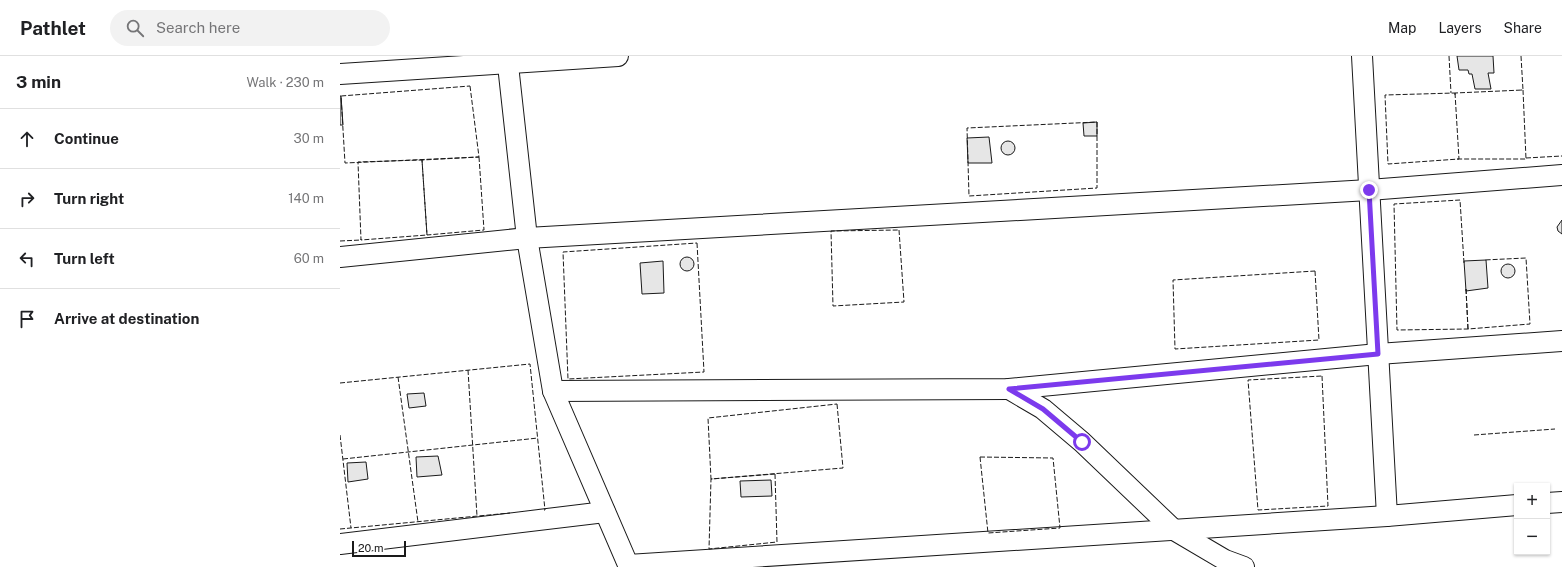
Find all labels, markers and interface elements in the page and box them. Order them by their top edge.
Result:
search box [110,10,390,46]
text: Pathlet [20,17,86,39]
icon: search [124,17,146,39]
text: Search here [156,19,240,36]
text: Map [1388,20,1416,36]
text: Layers [1438,20,1482,36]
text: Share [1504,20,1542,36]
text: 3 min [16,72,61,92]
text: Walk · 230 m [246,75,324,90]
icon: ahead [16,128,38,150]
text: Continue [54,130,119,147]
text: 30 m [294,131,324,146]
route end [1360,181,1378,199]
icon: right [16,188,38,210]
text: Turn right [54,190,124,207]
text: 140 m [288,191,324,206]
icon: left [16,248,38,270]
text: Turn left [54,250,115,267]
text: 60 m [294,251,324,266]
icon: arrive [16,308,38,330]
text: Arrive at destination [54,310,199,327]
route start [1073,433,1091,451]
map controls [1514,483,1550,555]
button: + [1514,483,1550,519]
button: − [1514,519,1550,555]
scale bar [352,539,406,558]
text: 20 m [358,542,383,554]

